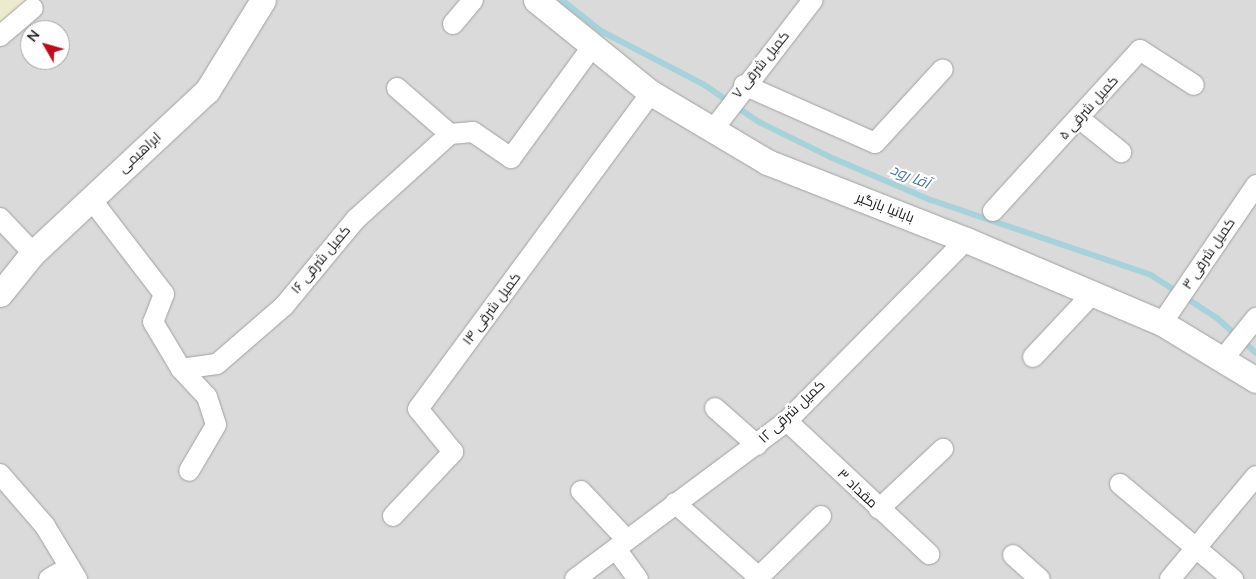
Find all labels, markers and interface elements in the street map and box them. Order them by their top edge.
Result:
north arrow [20,20,70,70]
text: N [23,26,44,46]
street label: کمیل شرقی ۷ [729,28,793,102]
street label: کمیل شرقی ۵ [1056,72,1122,144]
street label: ابراهیمی [115,129,165,177]
water label: آقا رود [888,161,932,193]
street label: بابانیا بازگیر [854,189,916,227]
street label: کمیل شرقی ۳ [1179,215,1239,293]
street label: کمیل شرقی ۱۶ [288,222,354,298]
street label: کمیل شرقی ۱۴ [459,269,525,349]
street label: کمیل شرقی ۱۲ [755,377,829,447]
street label: مقداد ۳ [834,466,880,512]

